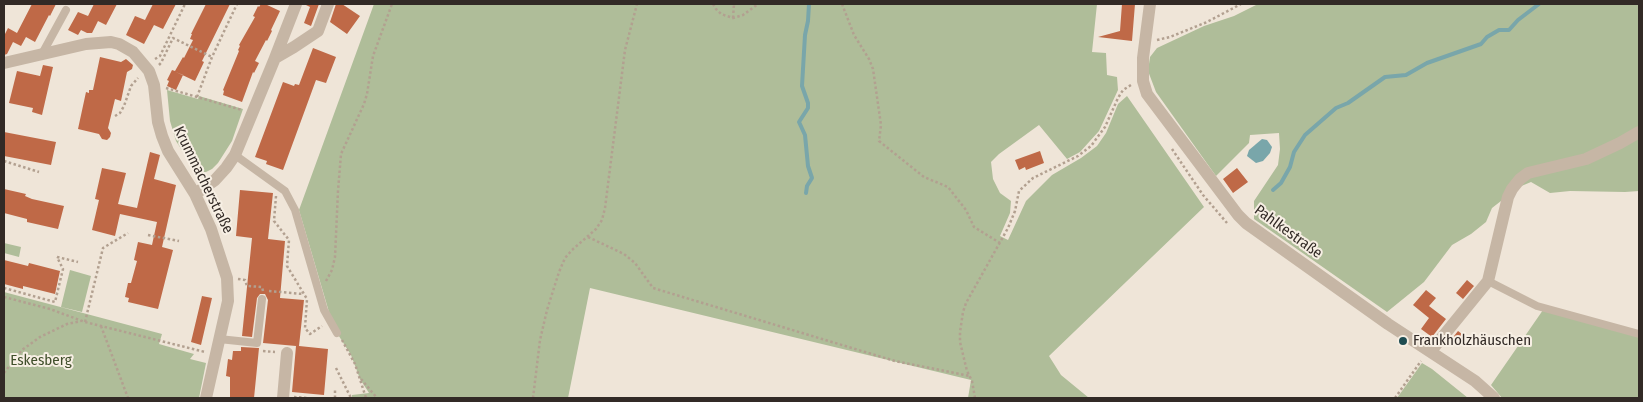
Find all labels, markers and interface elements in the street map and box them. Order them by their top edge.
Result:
street label: Krummacherstraße [169,123,237,237]
street label: Pahlkestraße [1251,201,1325,263]
place label: Frankholzhäuschen [1413,332,1531,350]
marker: Frankholzhäuschen [1397,335,1409,347]
park label: Eskesberg [10,352,72,370]

